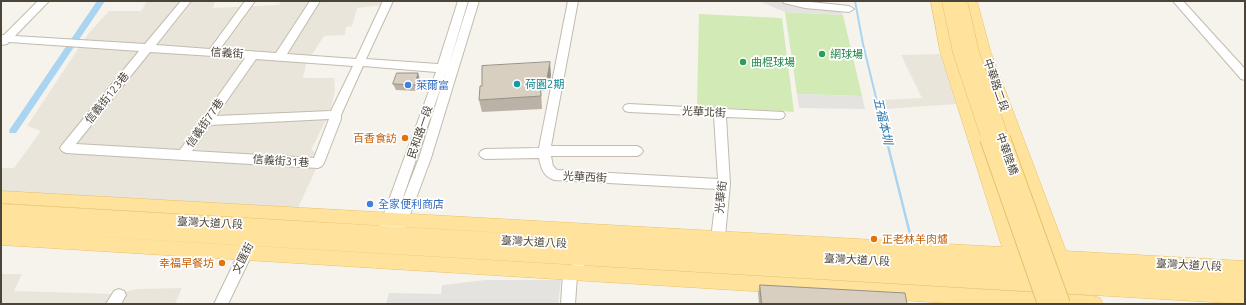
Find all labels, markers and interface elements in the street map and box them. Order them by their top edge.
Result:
street label: 信義街 [210,45,244,61]
place label: 網球場 [830,47,863,61]
marker: 網球場 [817,49,827,59]
place label: 曲棍球場 [751,55,795,69]
marker: 曲棍球場 [738,57,748,67]
street label: 中華路二段 [981,57,1011,113]
street label: 信義街123巷 [82,70,132,126]
place label: 荷園2期 [525,77,564,91]
place label: 萊爾富 [416,78,449,92]
marker: 荷園2期 [512,79,522,89]
marker: 萊爾富 [403,80,413,90]
street label: 信義街77巷 [183,96,227,150]
water label: 五福本圳 [871,96,895,146]
street label: 民和路一段 [405,104,435,160]
street label: 光華北街 [682,104,726,120]
place label: 百香食訪 [353,131,397,145]
street label: 中華陸橋 [993,131,1021,177]
marker: 百香食訪 [400,133,410,143]
street label: 信義街31巷 [252,152,310,170]
street label: 光華西街 [563,169,607,185]
street label: 光華街 [713,180,729,214]
place label: 全家便利商店 [378,197,444,211]
marker: 全家便利商店 [365,199,375,209]
street label: 臺灣大道八段 [177,215,243,231]
place label: 正老林羊肉爐 [882,232,948,246]
street label: 臺灣大道八段 [501,234,567,250]
marker: 正老林羊肉爐 [869,234,879,244]
street label: 文匯街 [230,240,256,276]
street label: 臺灣大道八段 [824,252,890,268]
place label: 幸福早餐坊 [159,256,214,270]
street label: 臺灣大道八段 [1156,257,1222,273]
marker: 幸福早餐坊 [217,258,227,268]

